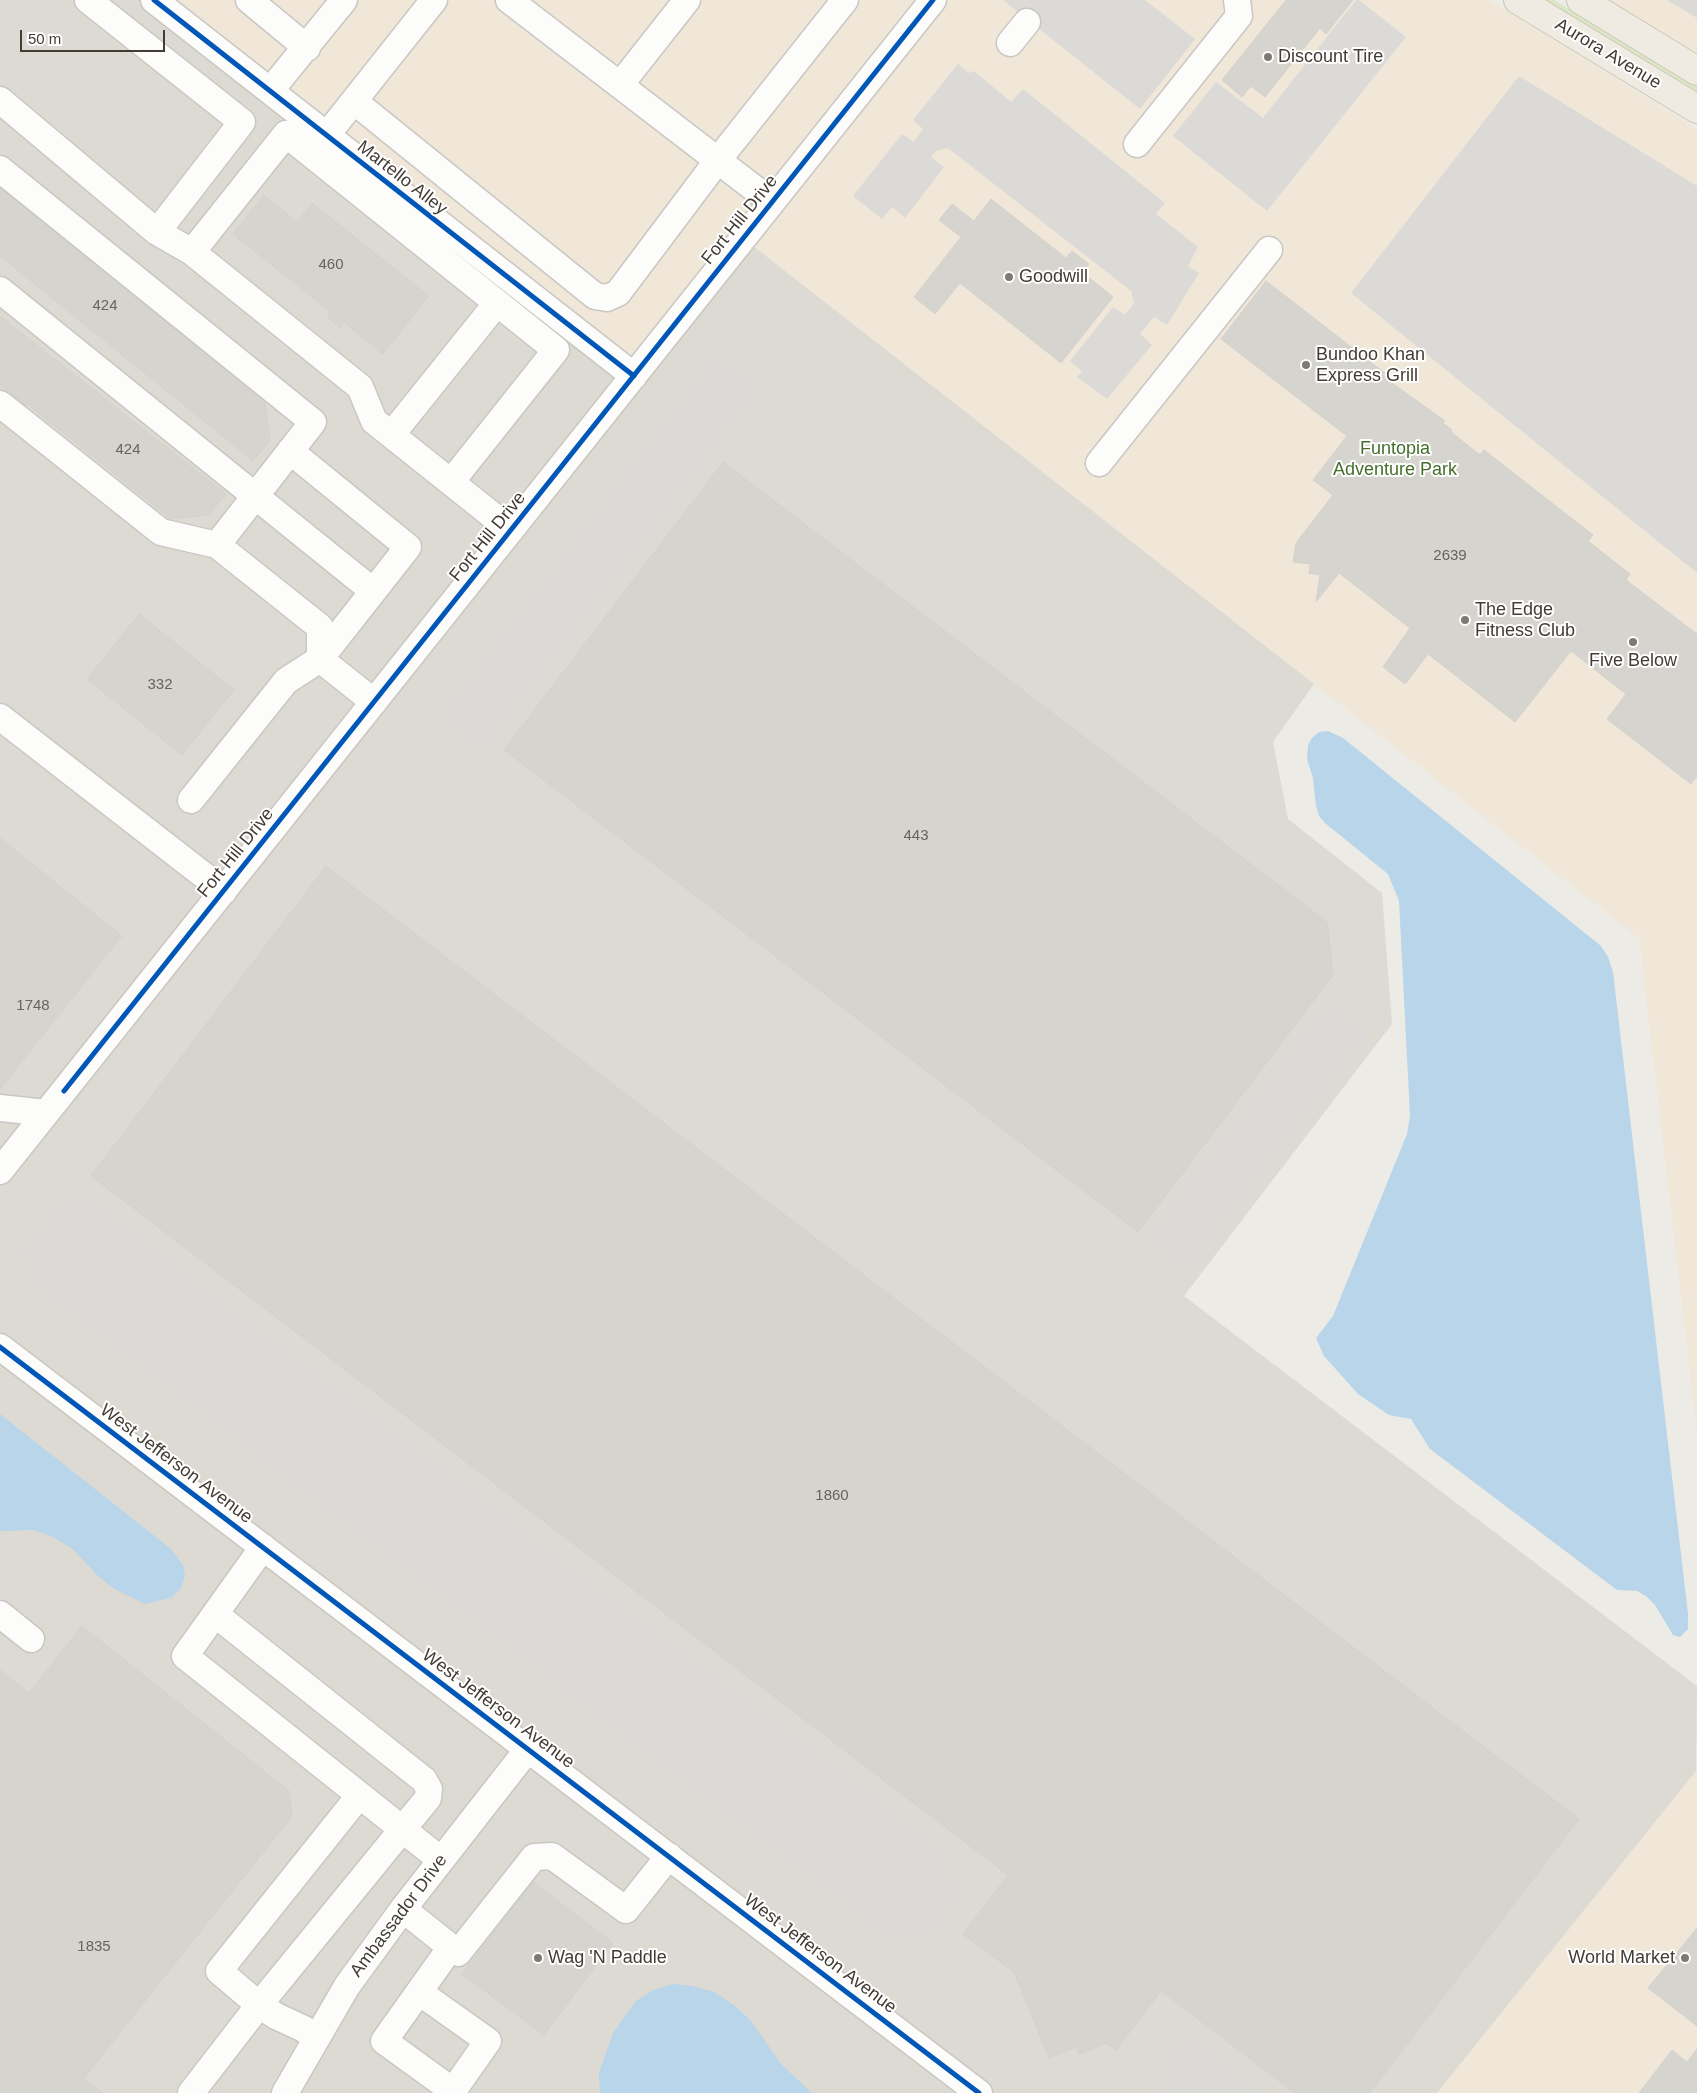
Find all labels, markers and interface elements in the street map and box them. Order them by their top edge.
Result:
street label: Aurora Avenue [1551,14,1665,94]
scale bar [22,20,168,52]
text: 50 m [28,30,61,47]
place label: Discount Tire [1278,46,1383,68]
marker: Discount Tire [1262,51,1274,63]
street label: Martello Alley [353,136,451,220]
street label: Fort Hill Drive [697,171,783,269]
house number: 460 [318,256,344,274]
place label: Goodwill [1019,266,1088,288]
marker: Goodwill [1003,271,1015,283]
house number: 424 [92,297,118,315]
place label: Bundoo Khan Express Grill [1316,344,1425,386]
marker: Bundoo Khan Express Grill [1300,359,1312,371]
park label: Funtopia Adventure Park [1333,438,1457,480]
house number: 424 [115,441,141,459]
street label: Fort Hill Drive [445,488,531,586]
house number: 2639 [1433,547,1467,565]
place label: The Edge Fitness Club [1475,599,1575,642]
marker: The Edge Fitness Club [1459,614,1471,626]
marker: Five Below [1627,636,1639,648]
place label: Five Below [1589,650,1677,672]
house number: 332 [147,676,173,694]
street label: Fort Hill Drive [193,804,279,902]
house number: 443 [903,827,929,845]
house number: 1748 [16,997,50,1015]
street label: West Jefferson Avenue [96,1400,256,1528]
house number: 1860 [815,1487,849,1505]
street label: West Jefferson Avenue [418,1645,578,1773]
street label: Ambassador Drive [346,1850,452,1982]
street label: West Jefferson Avenue [740,1890,900,2018]
house number: 1835 [77,1938,111,1956]
place label: Wag 'N Paddle [548,1947,667,1969]
place label: World Market [1568,1947,1675,1969]
marker: Wag 'N Paddle [532,1952,544,1964]
marker: World Market [1679,1952,1691,1964]

